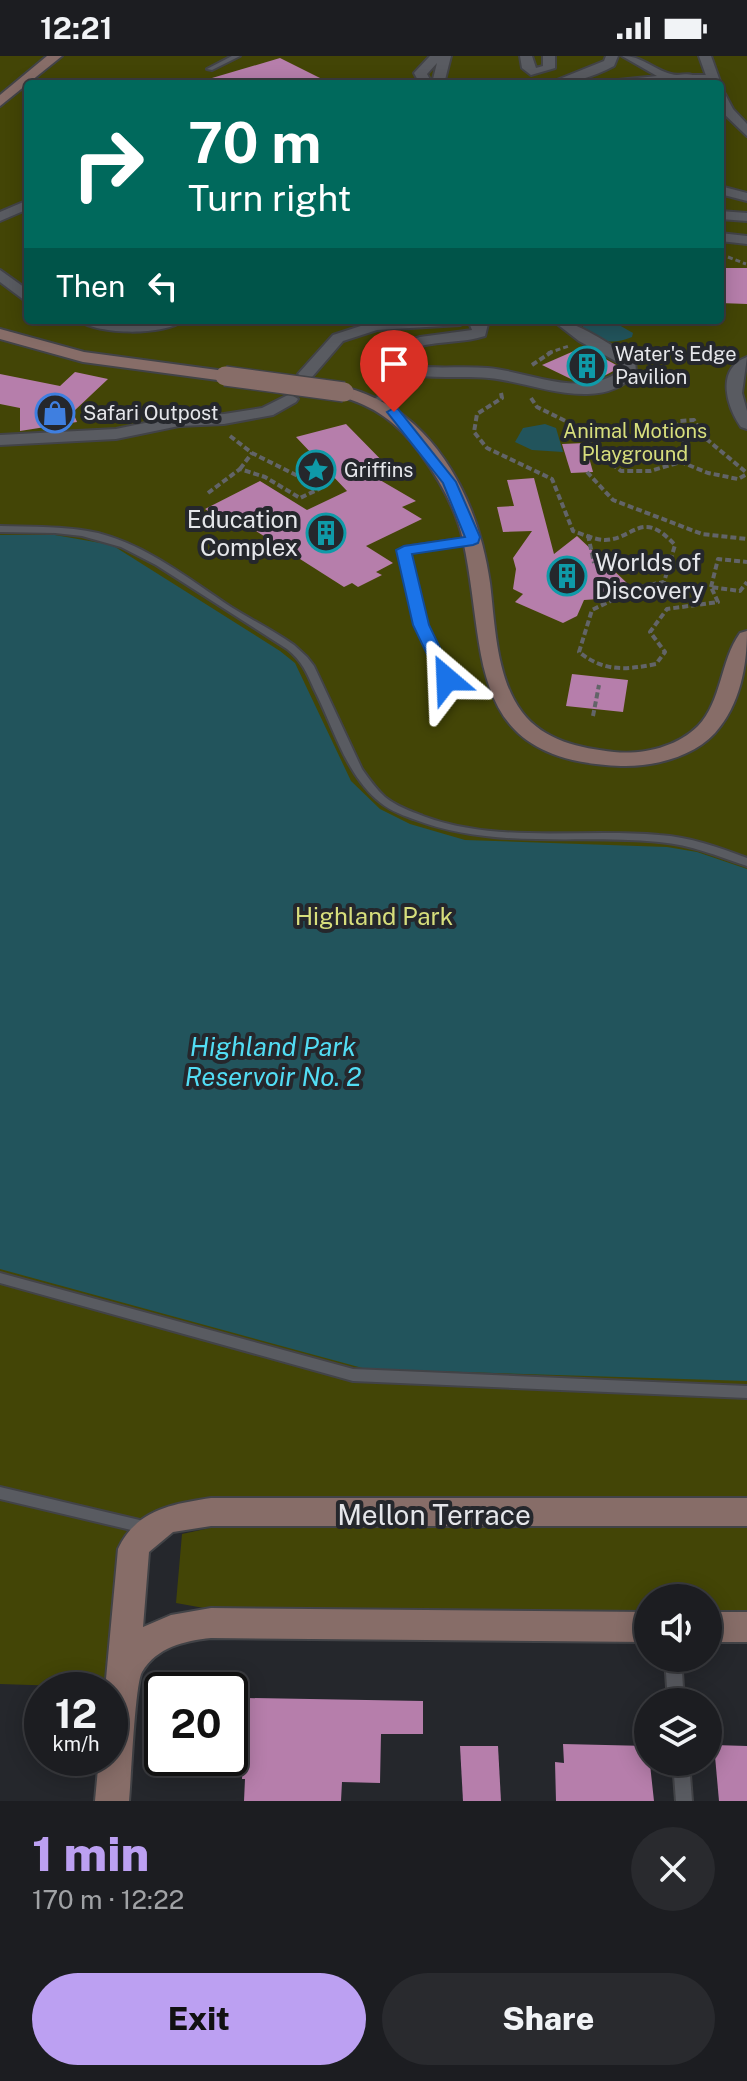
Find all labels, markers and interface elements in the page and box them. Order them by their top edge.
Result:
text: 12:21 [40,10,112,46]
text: 70 m [188,110,321,176]
icon: right [56,112,160,216]
text: Turn right [188,177,351,219]
icon: left [141,264,185,308]
text: Then [56,268,125,304]
pin [360,330,428,412]
icon: arrive [372,342,416,386]
place label: Water's Edge Pavilion [615,342,737,389]
building icon: Water's Edge Pavilion [566,345,608,387]
shop icon: Safari Outpost [34,392,76,434]
place label: Safari Outpost [83,401,219,425]
park label: Animal Motions Playground [563,419,707,466]
place icon: Griffins [295,449,337,491]
place label: Griffins [344,458,413,482]
place label: Education Complex [187,505,298,561]
building icon: Education Complex [305,512,347,554]
place label: Worlds of Discovery [595,548,704,604]
building icon: Worlds of Discovery [546,555,588,597]
position arrow [405,637,489,721]
park label: Highland Park [295,902,453,930]
water label: Highland Park Reservoir No. 2 [185,1031,361,1092]
street label: Mellon Terrace [337,1498,531,1531]
map controls [634,1584,722,1776]
button: sound [634,1584,722,1672]
speed limit sign: 20 [144,1672,248,1776]
button: layers [634,1688,722,1776]
text: 12 [55,1690,97,1737]
text: km/h [52,1732,100,1756]
text: 1 min [32,1825,149,1882]
button: close [631,1827,715,1911]
text: 170 m · 12:22 [32,1884,184,1915]
button: Exit [32,1973,366,2065]
button: Share [382,1973,715,2065]

